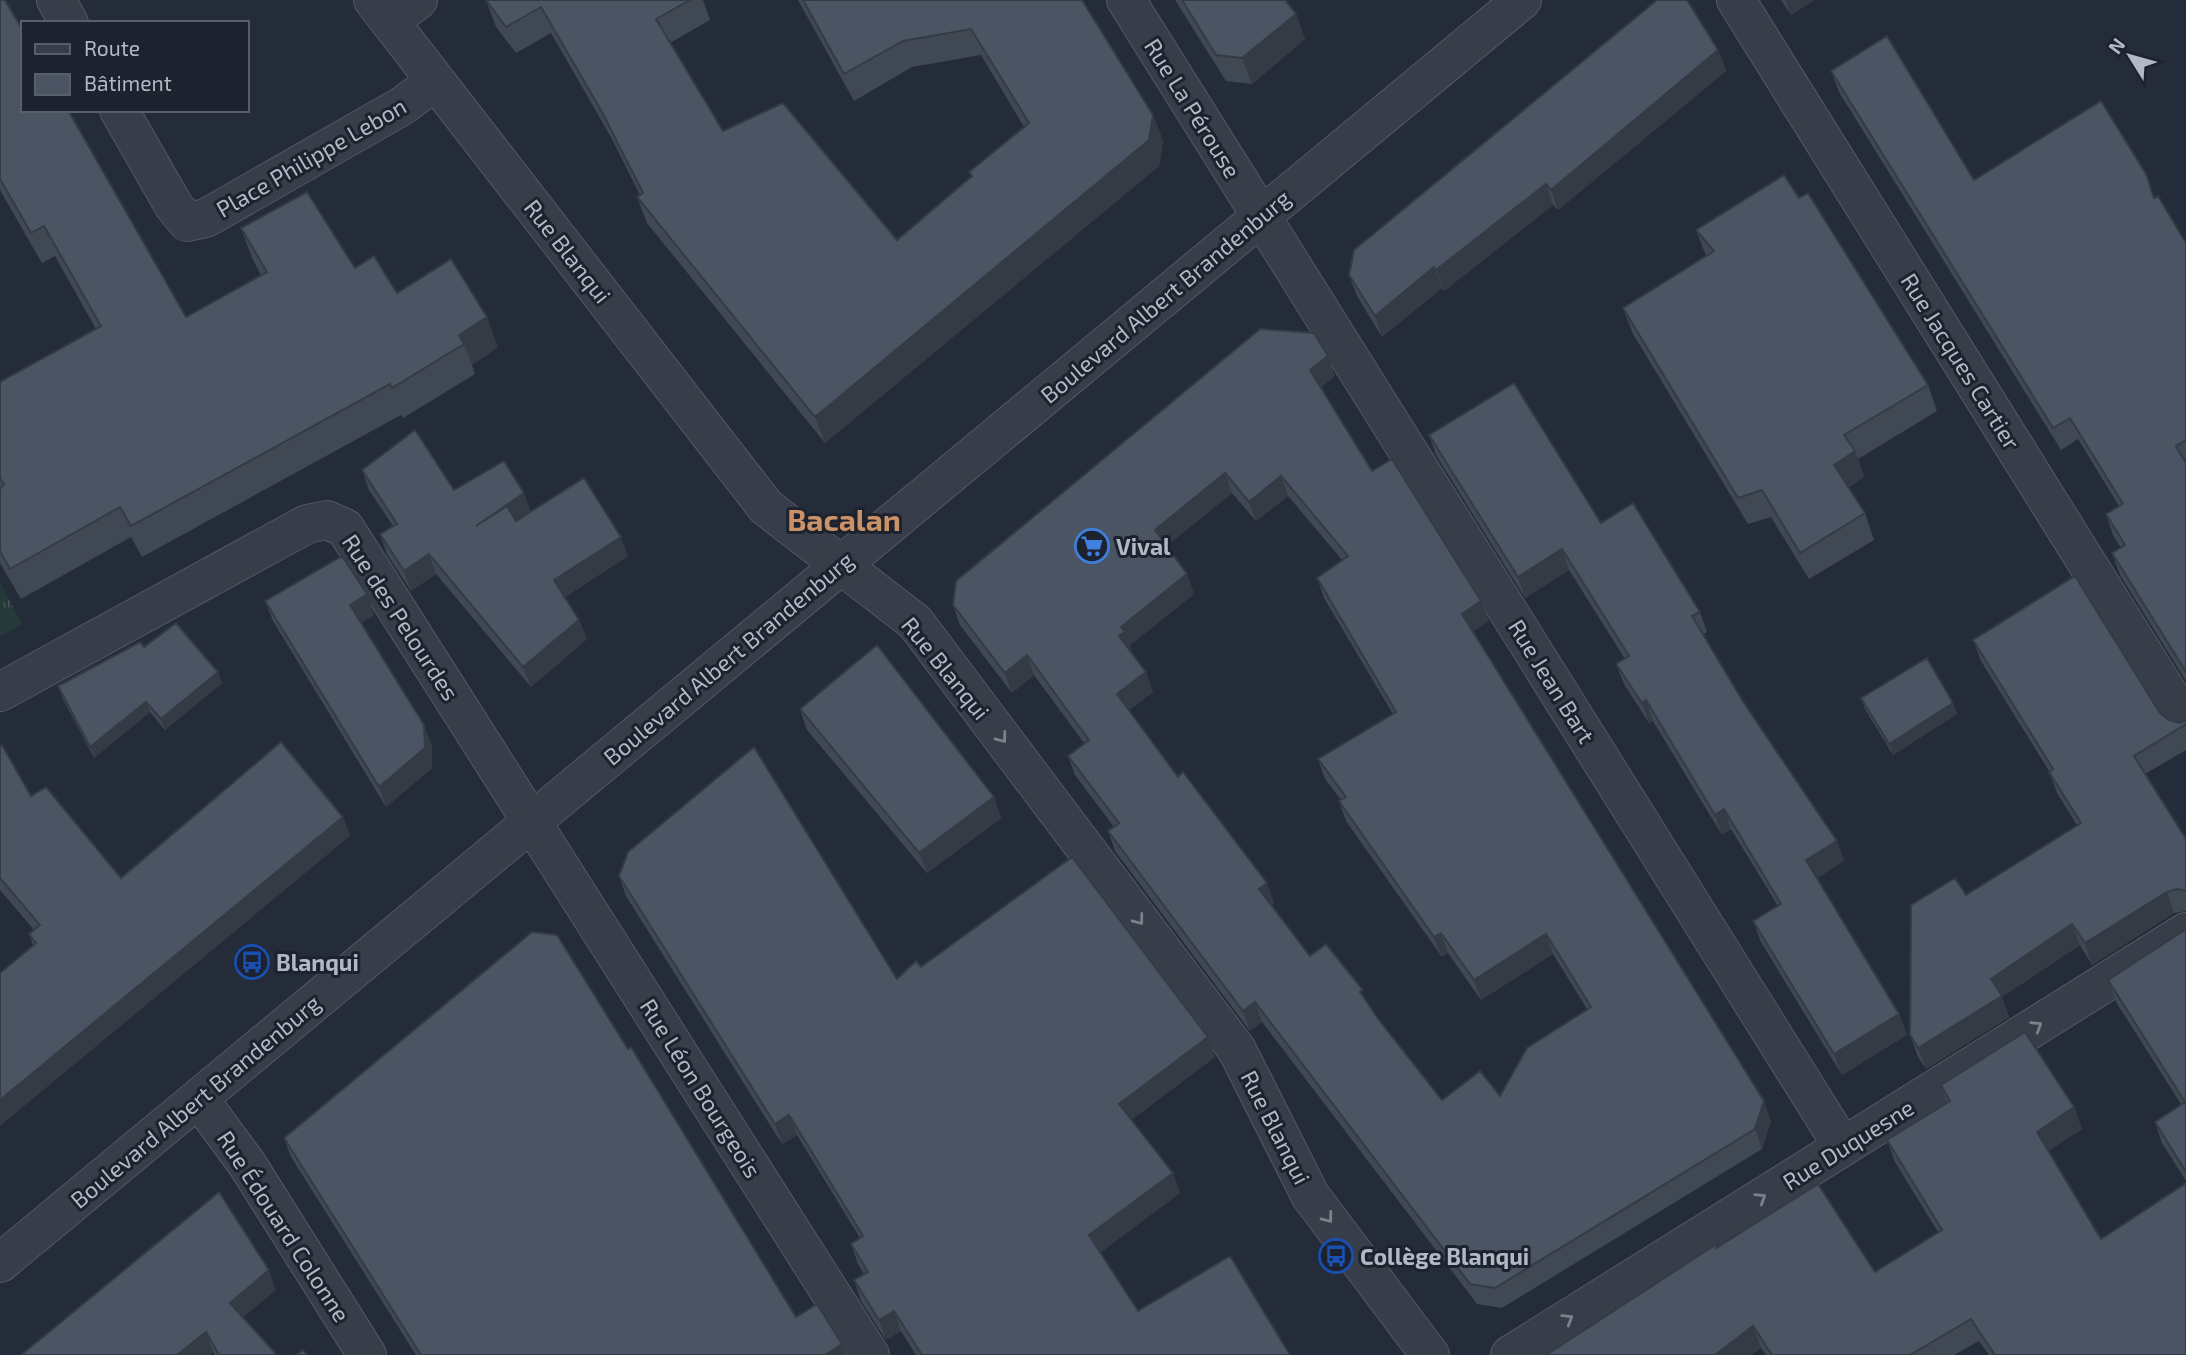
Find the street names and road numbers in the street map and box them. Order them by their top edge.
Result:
street label: Rue La Pérouse [1139,33,1247,183]
street label: Place Philippe Lebon [211,91,411,223]
street label: Boulevard Albert Brandenburg [1034,183,1296,409]
street label: Rue Blanqui [519,194,617,308]
street label: Rue Jacques Cartier [1896,268,2026,454]
street label: Rue des Pelourdes [337,529,465,705]
street label: Boulevard Albert Brandenburg [597,545,859,771]
street label: Rue Blanqui [896,611,996,725]
street label: Rue Jean Bart [1503,614,1601,748]
street label: Boulevard Albert Brandenburg [64,988,326,1214]
street label: Rue Léon Bourgeois [635,993,767,1183]
street label: Rue Blanqui [1235,1065,1317,1189]
street label: Rue Duquesne [1777,1093,1919,1195]
street label: Rue Édouard Colonne [212,1125,356,1327]

